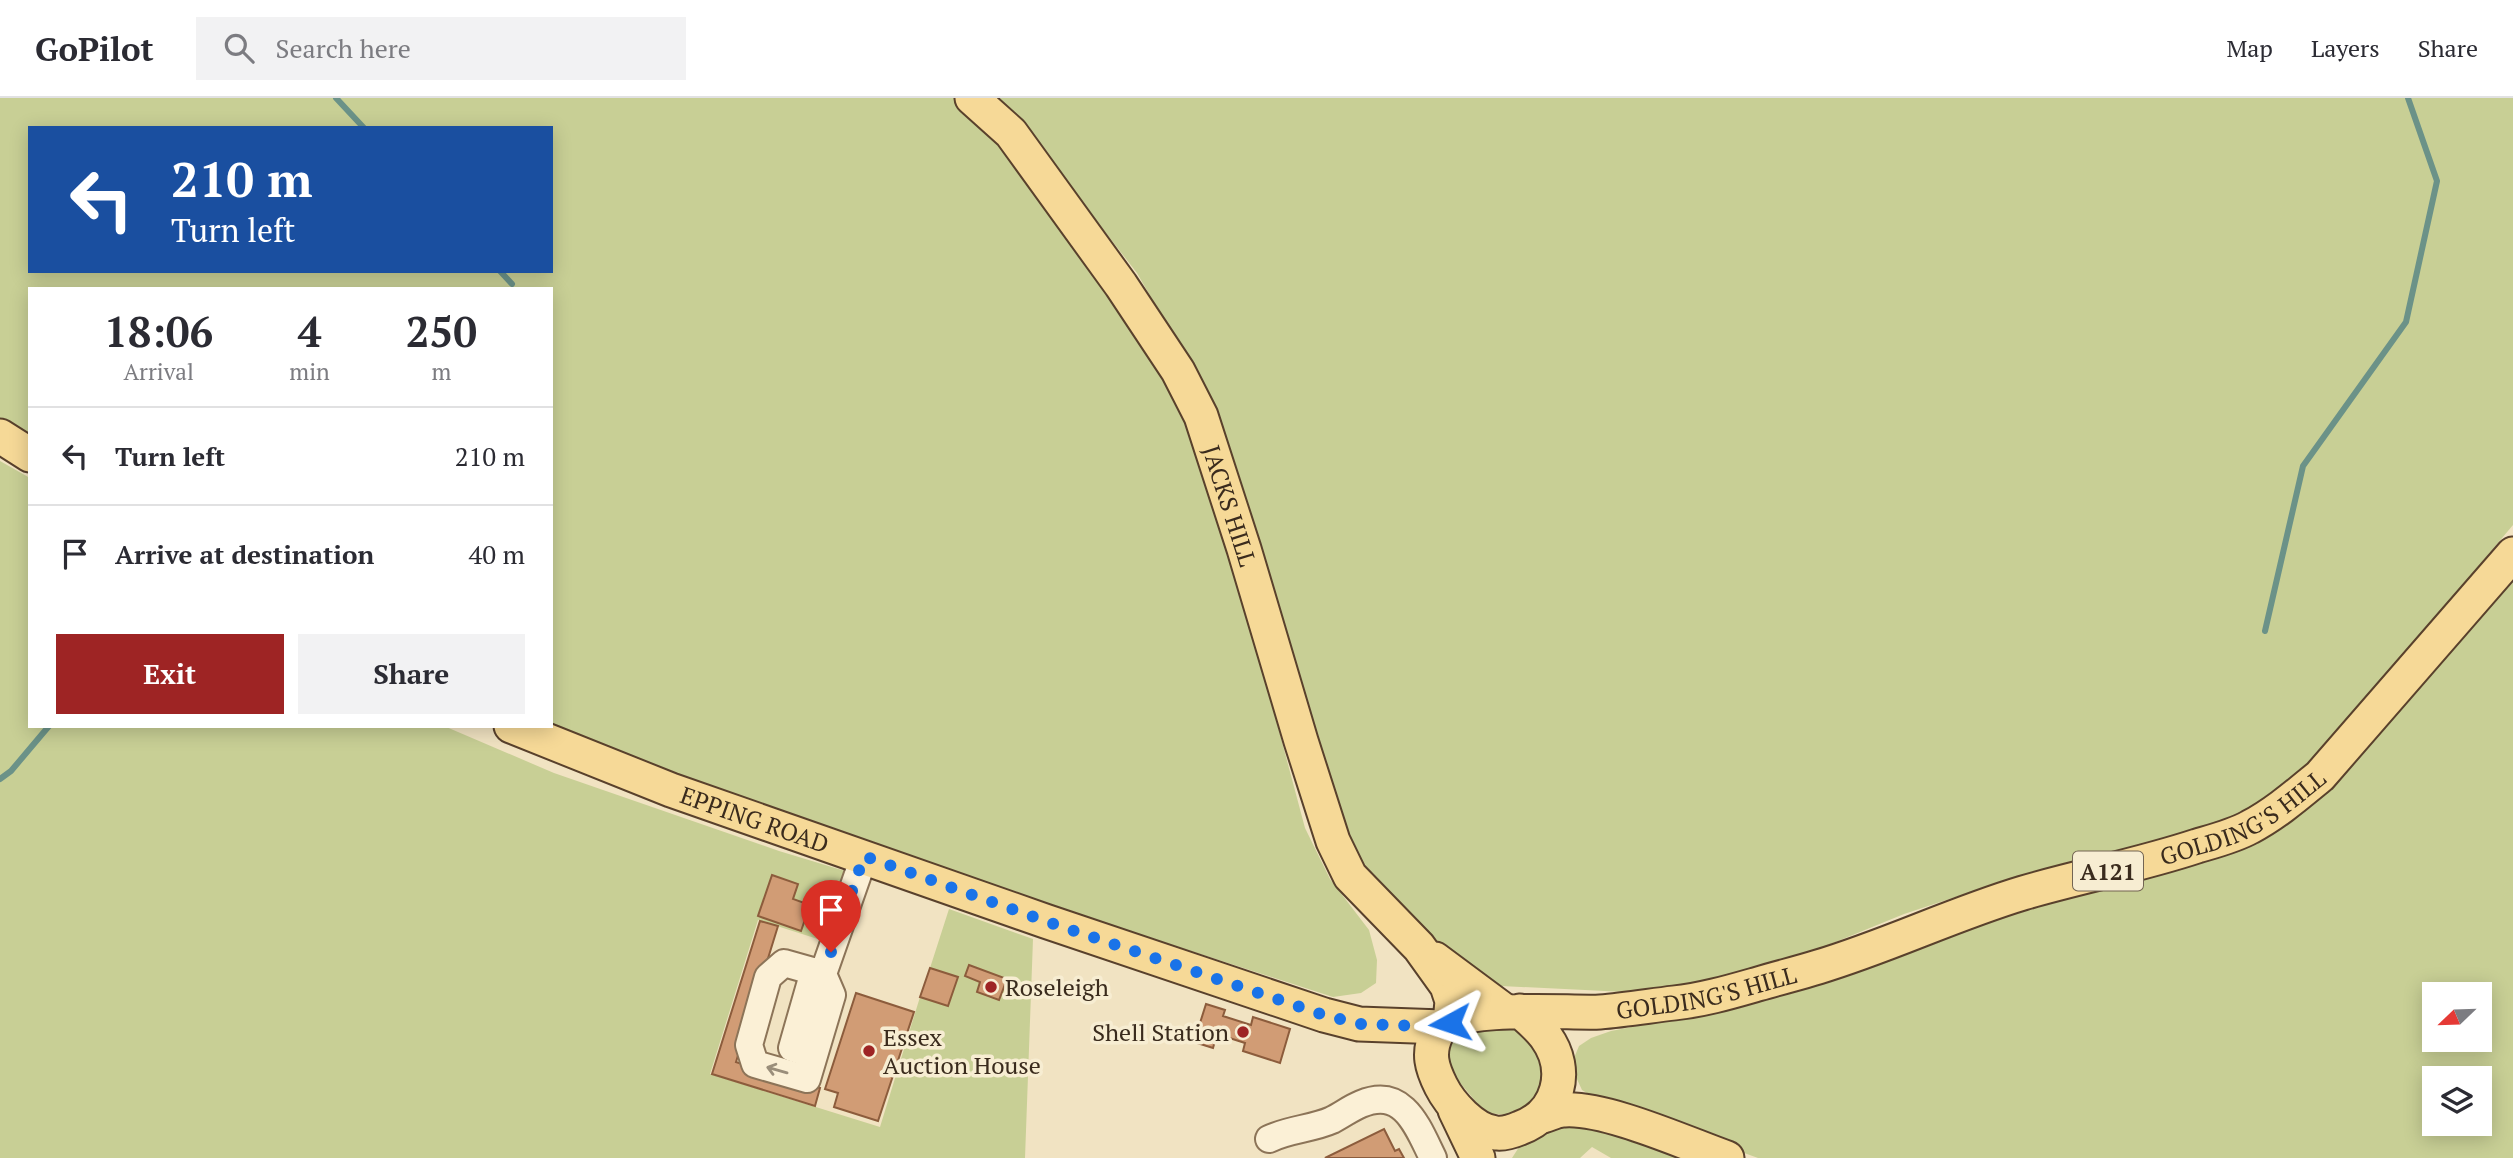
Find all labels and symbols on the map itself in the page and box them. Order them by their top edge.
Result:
street label: JACKS HILL [1195,441,1264,570]
street label: GOLDING'S HILL [2156,762,2332,873]
street label: EPPING ROAD [676,779,833,860]
road number: A121 [2073,852,2143,890]
pin [801,880,861,952]
street label: GOLDING'S HILL [1614,958,1800,1026]
place label: Roseleigh [1005,971,1109,1003]
marker: Roseleigh [983,979,999,995]
north arrow [2422,982,2492,1052]
position arrow [1413,986,1487,1060]
place label: Shell Station [1092,1016,1229,1048]
place label: Essex Auction House [883,1021,1041,1081]
marker: Shell Station [1235,1024,1251,1040]
marker: Essex Auction House [861,1043,877,1059]
one-way arrow [766,1063,788,1076]

